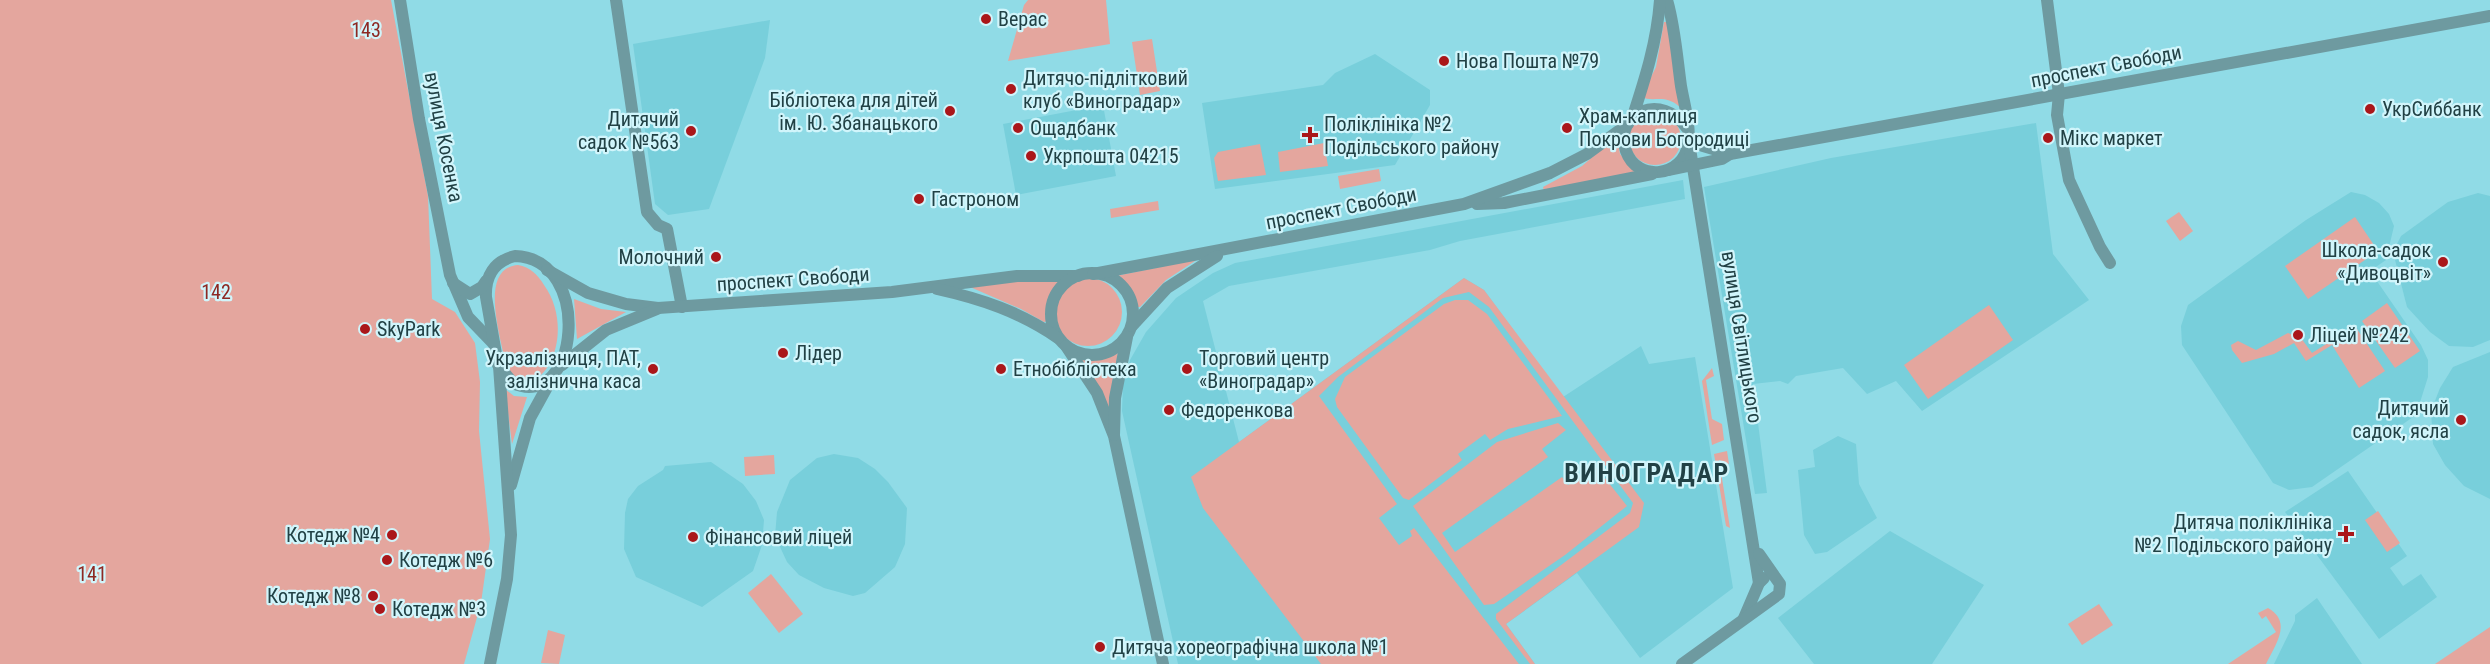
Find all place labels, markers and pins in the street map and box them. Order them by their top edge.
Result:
place label: Верас [998,7,1047,31]
marker: Верас [979,12,993,26]
place label: Нова Пошта №79 [1456,49,1599,73]
marker: Нова Пошта №79 [1437,54,1451,68]
place label: Дитячо-підлітковий клуб «Виноградар» [1023,66,1188,113]
marker: Дитячо-підлітковий клуб «Виноградар» [1004,82,1018,96]
place label: Бібліотека для дітей ім. Ю. Збанацького [769,88,938,135]
place label: УкрСиббанк [2382,97,2482,121]
marker: УкрСиббанк [2363,102,2377,116]
marker: Бібліотека для дітей ім. Ю. Збанацького [943,104,957,118]
place label: Храм-каплиця Покрови Богородиці [1579,104,1749,151]
place label: Дитячий садок №563 [578,107,679,154]
place label: Поліклініка №2 Подільського району [1324,112,1499,159]
place label: Ощадбанк [1030,116,1116,140]
marker: Ощадбанк [1011,121,1025,135]
marker: Храм-каплиця Покрови Богородиці [1560,121,1574,135]
marker: Дитячий садок №563 [684,124,698,138]
marker: Поліклініка №2 Подільського району [1301,126,1319,144]
place label: Мікс маркет [2060,126,2163,150]
marker: Мікс маркет [2041,131,2055,145]
place label: Укрпошта 04215 [1043,144,1179,168]
marker: Укрпошта 04215 [1024,149,1038,163]
place label: Гастроном [931,187,1019,211]
marker: Гастроном [912,192,926,206]
place label: Школа-садок «Дивоцвіт» [2321,238,2431,285]
place label: Молочний [619,245,704,269]
marker: Молочний [709,250,723,264]
marker: Школа-садок «Дивоцвіт» [2436,255,2450,269]
place label: SkyPark [377,317,440,341]
marker: SkyPark [358,322,372,336]
place label: Ліцей №242 [2310,323,2409,347]
marker: Ліцей №242 [2291,328,2305,342]
place label: Лідер [795,341,842,365]
place label: Укрзалізниця, ПАТ, залізнична каса [485,346,641,393]
marker: Лідер [776,346,790,360]
place label: Торговий центр «Виноградар» [1199,346,1329,393]
place label: Етнобібліотека [1013,357,1137,381]
marker: Укрзалізниця, ПАТ, залізнична каса [646,362,660,376]
marker: Етнобібліотека [994,362,1008,376]
marker: Торговий центр «Виноградар» [1180,362,1194,376]
place label: Дитячий садок, ясла [2353,396,2449,443]
place label: Федоренкова [1181,398,1293,422]
marker: Федоренкова [1162,403,1176,417]
marker: Дитячий садок, ясла [2454,413,2468,427]
place label: Дитяча поліклініка №2 Подільского району [2134,510,2332,557]
place label: Котедж №4 [286,523,380,547]
place label: Фінансовий ліцей [705,525,852,549]
marker: Дитяча поліклініка №2 Подільского району [2337,525,2355,543]
marker: Котедж №4 [385,528,399,542]
marker: Фінансовий ліцей [686,530,700,544]
place label: Котедж №6 [399,548,493,572]
marker: Котедж №6 [380,553,394,567]
place label: Котедж №8 [267,584,361,608]
marker: Котедж №8 [366,589,380,603]
place label: Котедж №3 [392,597,486,621]
marker: Котедж №3 [373,602,387,616]
place label: Дитяча хореографічна школа №1 [1112,635,1389,659]
marker: Дитяча хореографічна школа №1 [1093,640,1107,654]

